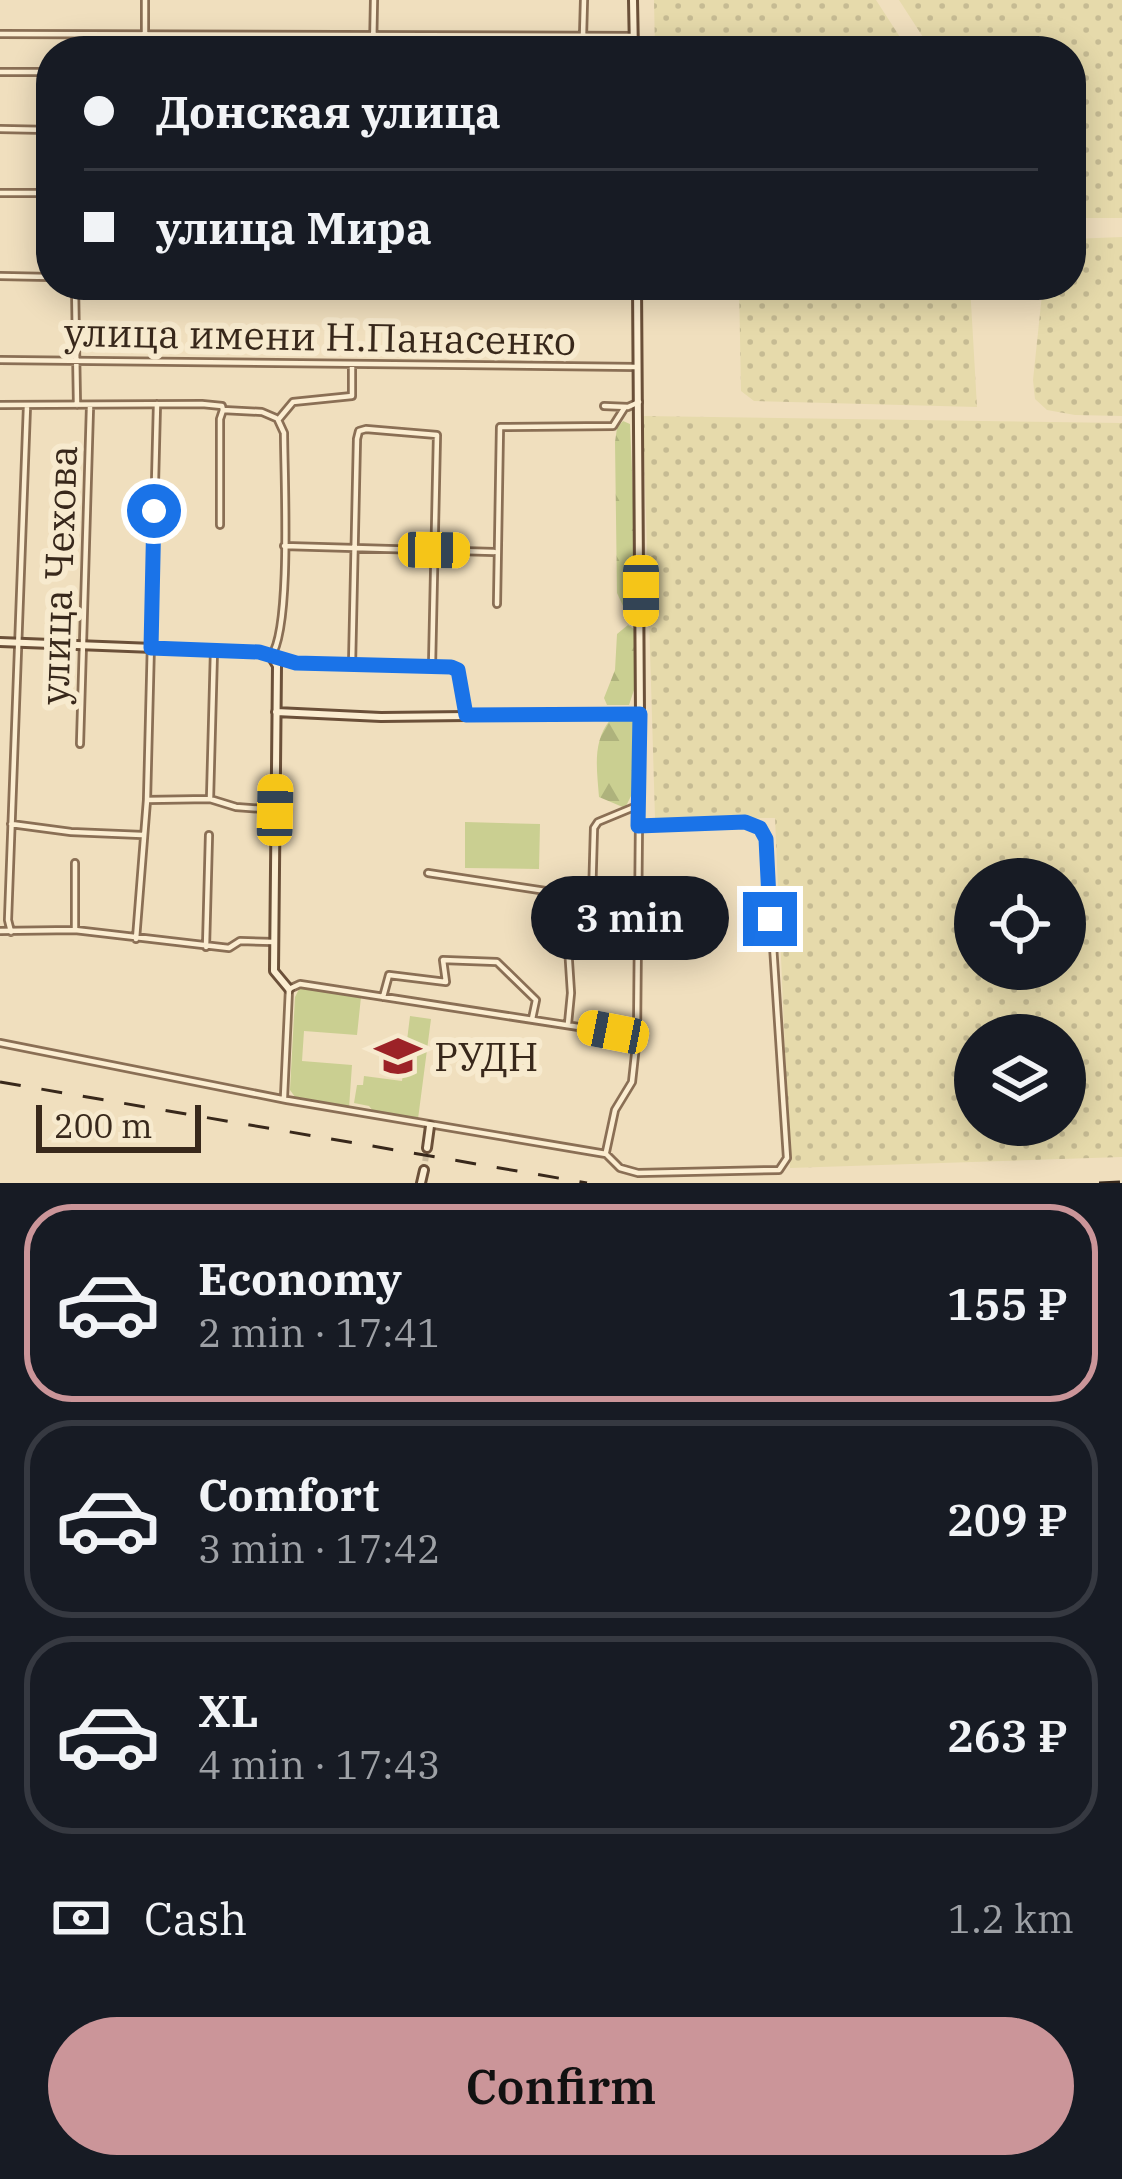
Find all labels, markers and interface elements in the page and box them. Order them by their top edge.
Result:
text: Донская улица [156,82,501,140]
text: улица Мира [156,198,432,256]
street label: улица имени Н.Панасенко [64,306,576,366]
street label: улица Чехова [28,444,88,706]
route start [127,484,181,538]
car [398,531,470,569]
car [623,555,659,627]
car [256,774,294,846]
map controls [954,858,1086,1146]
button: locate [954,858,1086,990]
callout: 3 min [530,877,728,961]
text: 3 min [576,892,684,943]
route end [743,892,797,946]
car [574,1007,652,1057]
button: layers [954,1014,1086,1146]
school or university icon: РУДН [373,1031,423,1081]
place label: РУДН [434,1031,539,1082]
scale bar [36,1099,201,1152]
text: 200 m [54,1104,153,1147]
icon: car [54,1249,162,1357]
text: Economy [198,1249,402,1307]
text: 155 ₽ [947,1274,1068,1332]
text: 2 min · 17:41 [198,1307,440,1358]
icon: car [54,1465,162,1573]
text: Comfort [198,1465,379,1523]
text: 209 ₽ [947,1490,1068,1548]
text: 3 min · 17:42 [198,1523,440,1574]
icon: car [54,1681,162,1789]
text: XL [198,1681,259,1739]
text: 263 ₽ [947,1706,1068,1764]
text: 4 min · 17:43 [198,1739,440,1790]
icon: cash [48,1885,114,1951]
text: Cash [144,1889,247,1947]
text: 1.2 km [948,1893,1074,1944]
button: Confirm [48,2017,1074,2155]

